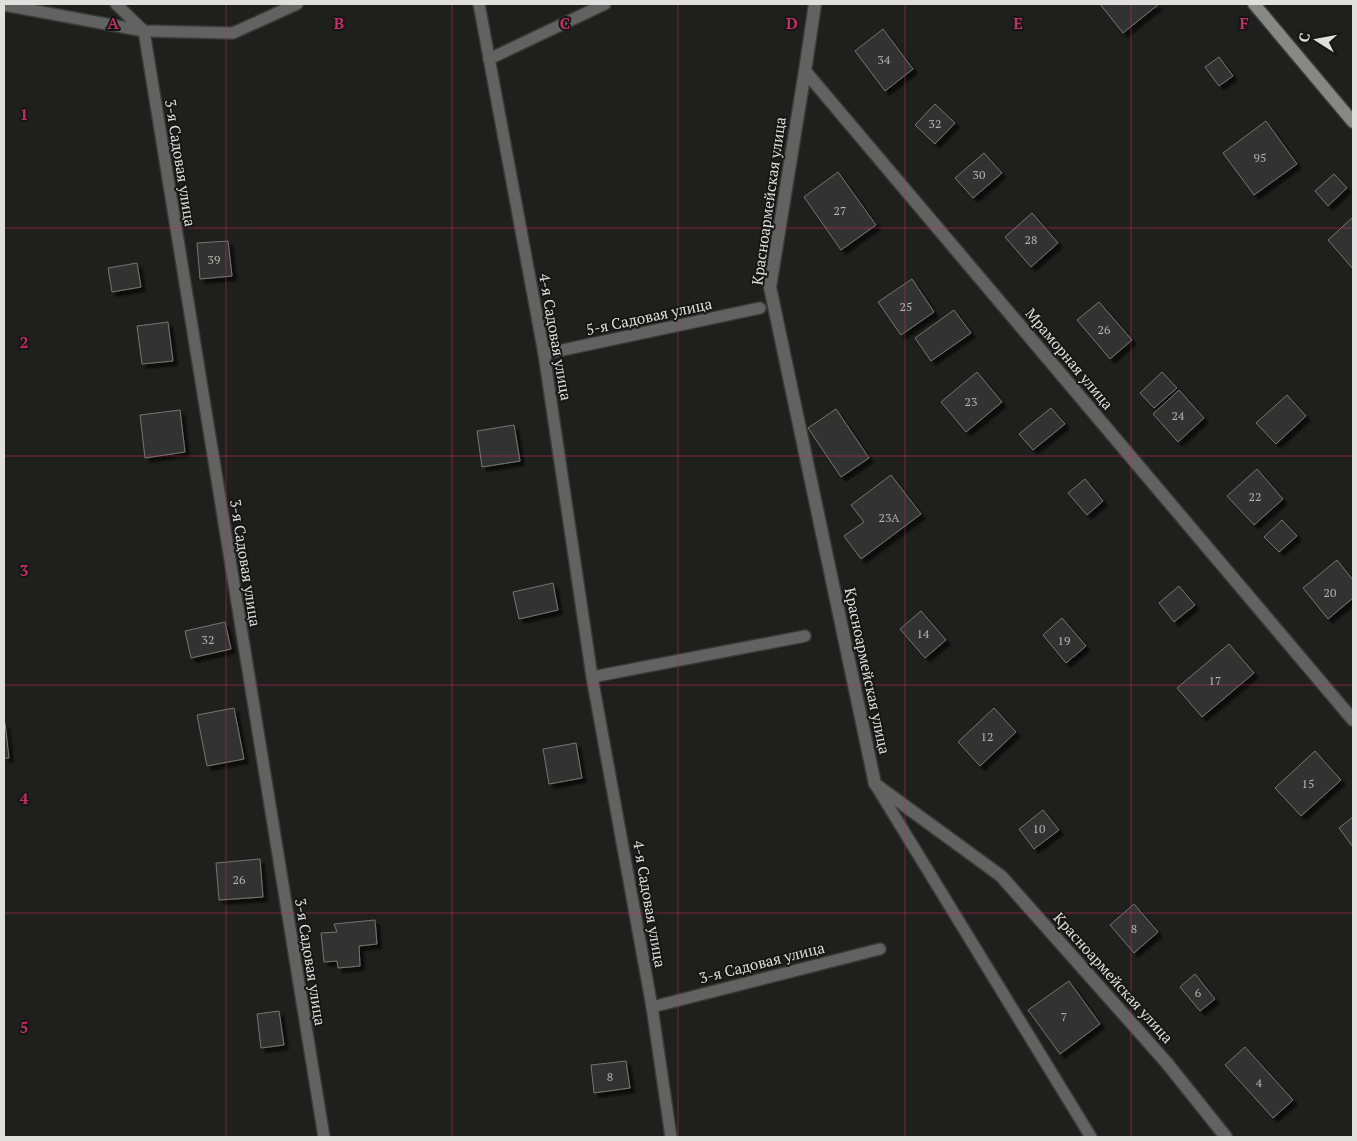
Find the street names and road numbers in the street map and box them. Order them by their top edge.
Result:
street label: 3-я Садовая улица [161,98,201,228]
street label: Красноармейская улица [746,115,790,286]
street label: 4-я Садовая улица [535,272,577,402]
street label: 5-я Садовая улица [584,293,714,339]
street label: Мраморная улица [1021,303,1118,414]
street label: 3-я Садовая улица [226,498,266,628]
street label: Красноармейская улица [841,586,895,756]
street label: 4-я Садовая улица [629,839,671,969]
street label: 3-я Садовая улица [291,897,331,1027]
street label: Красноармейская улица [1050,908,1178,1047]
street label: 3-я Садовая улица [697,937,827,987]

